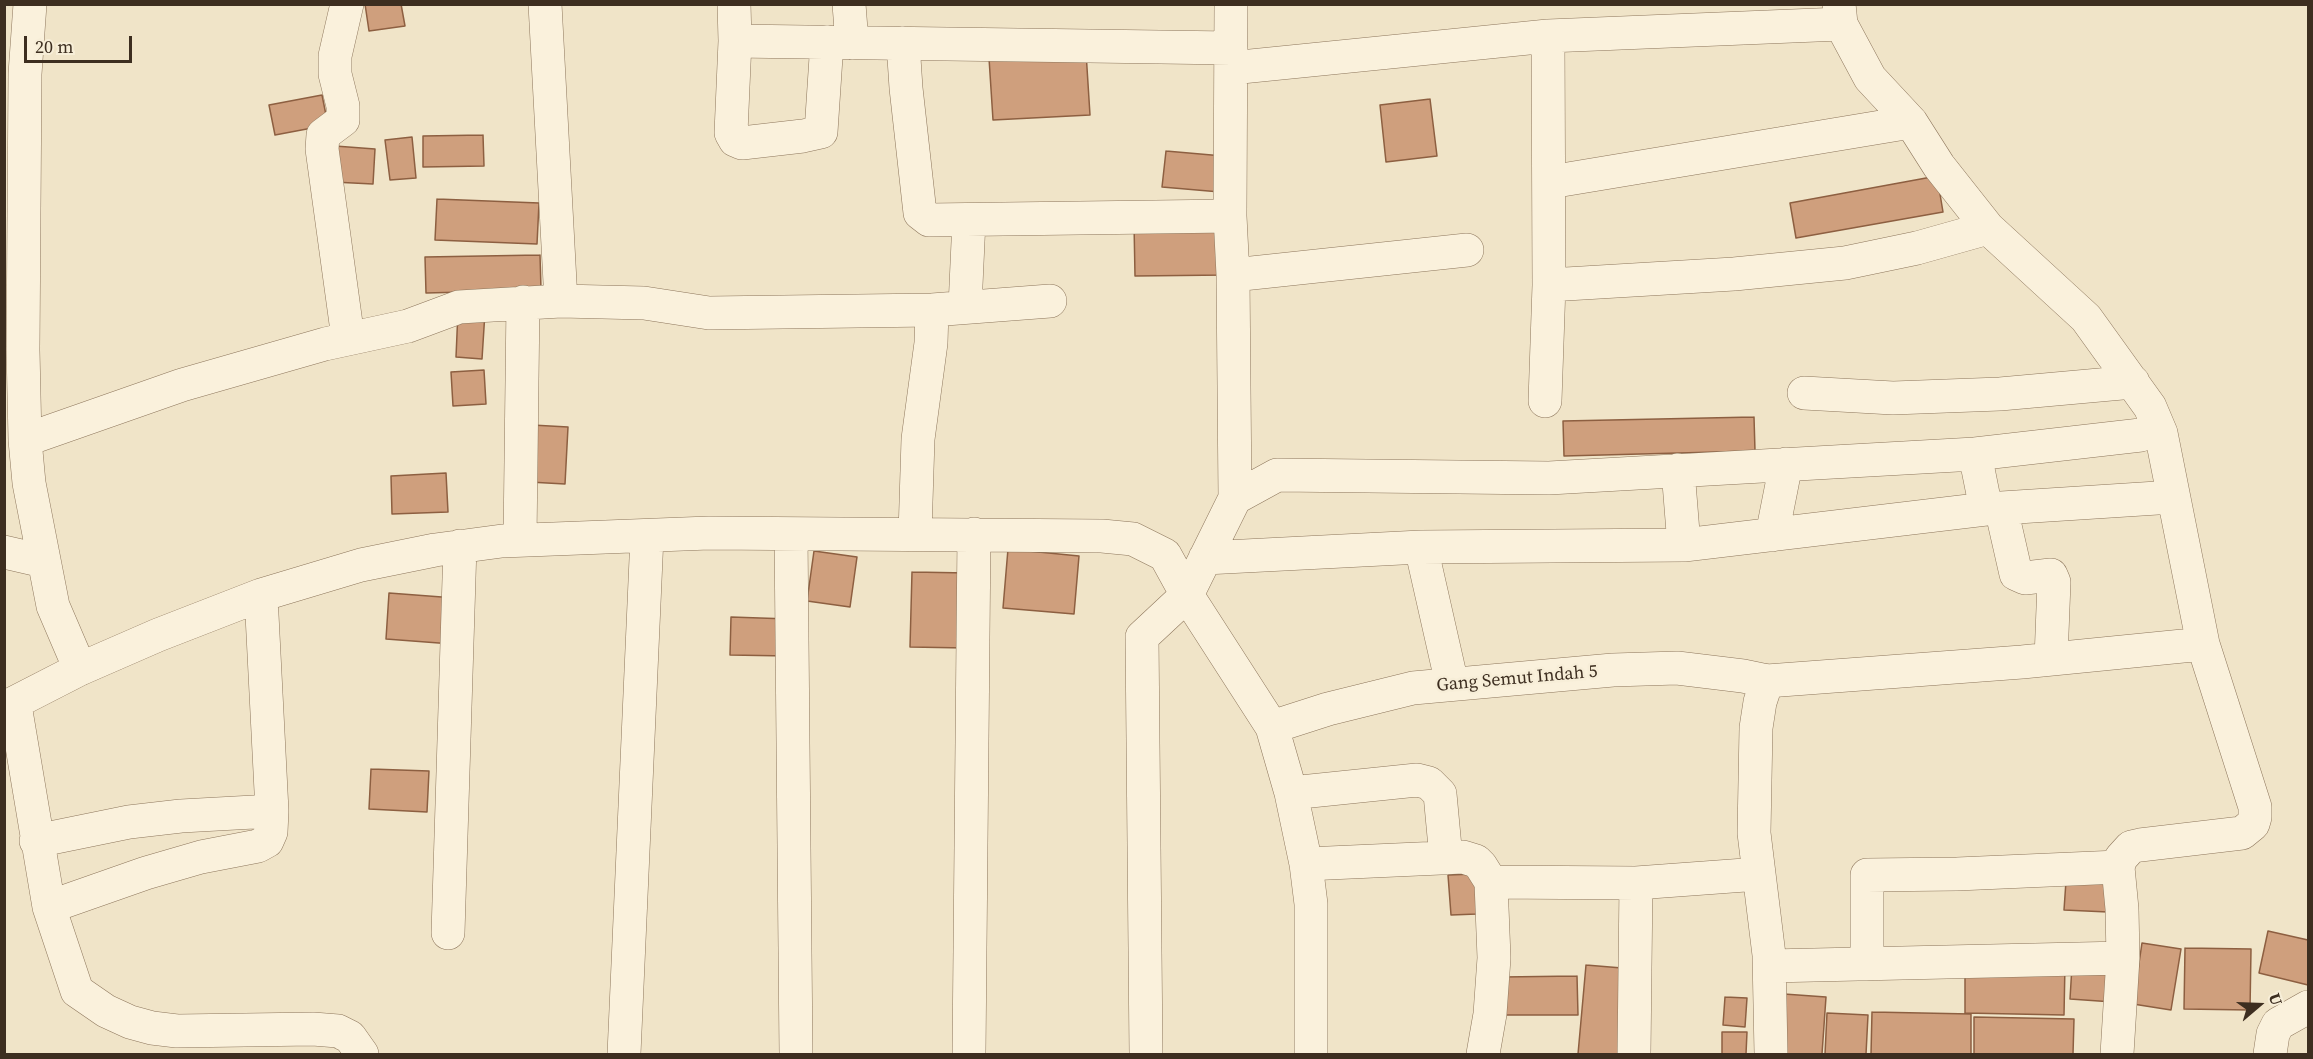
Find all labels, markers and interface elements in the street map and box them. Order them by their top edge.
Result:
scale bar [27,24,135,62]
text: 20 m [35,34,73,59]
street label: Gang Semut Indah 5 [1436,661,1598,697]
north arrow [2229,975,2289,1035]
text: U [2264,990,2288,1008]

